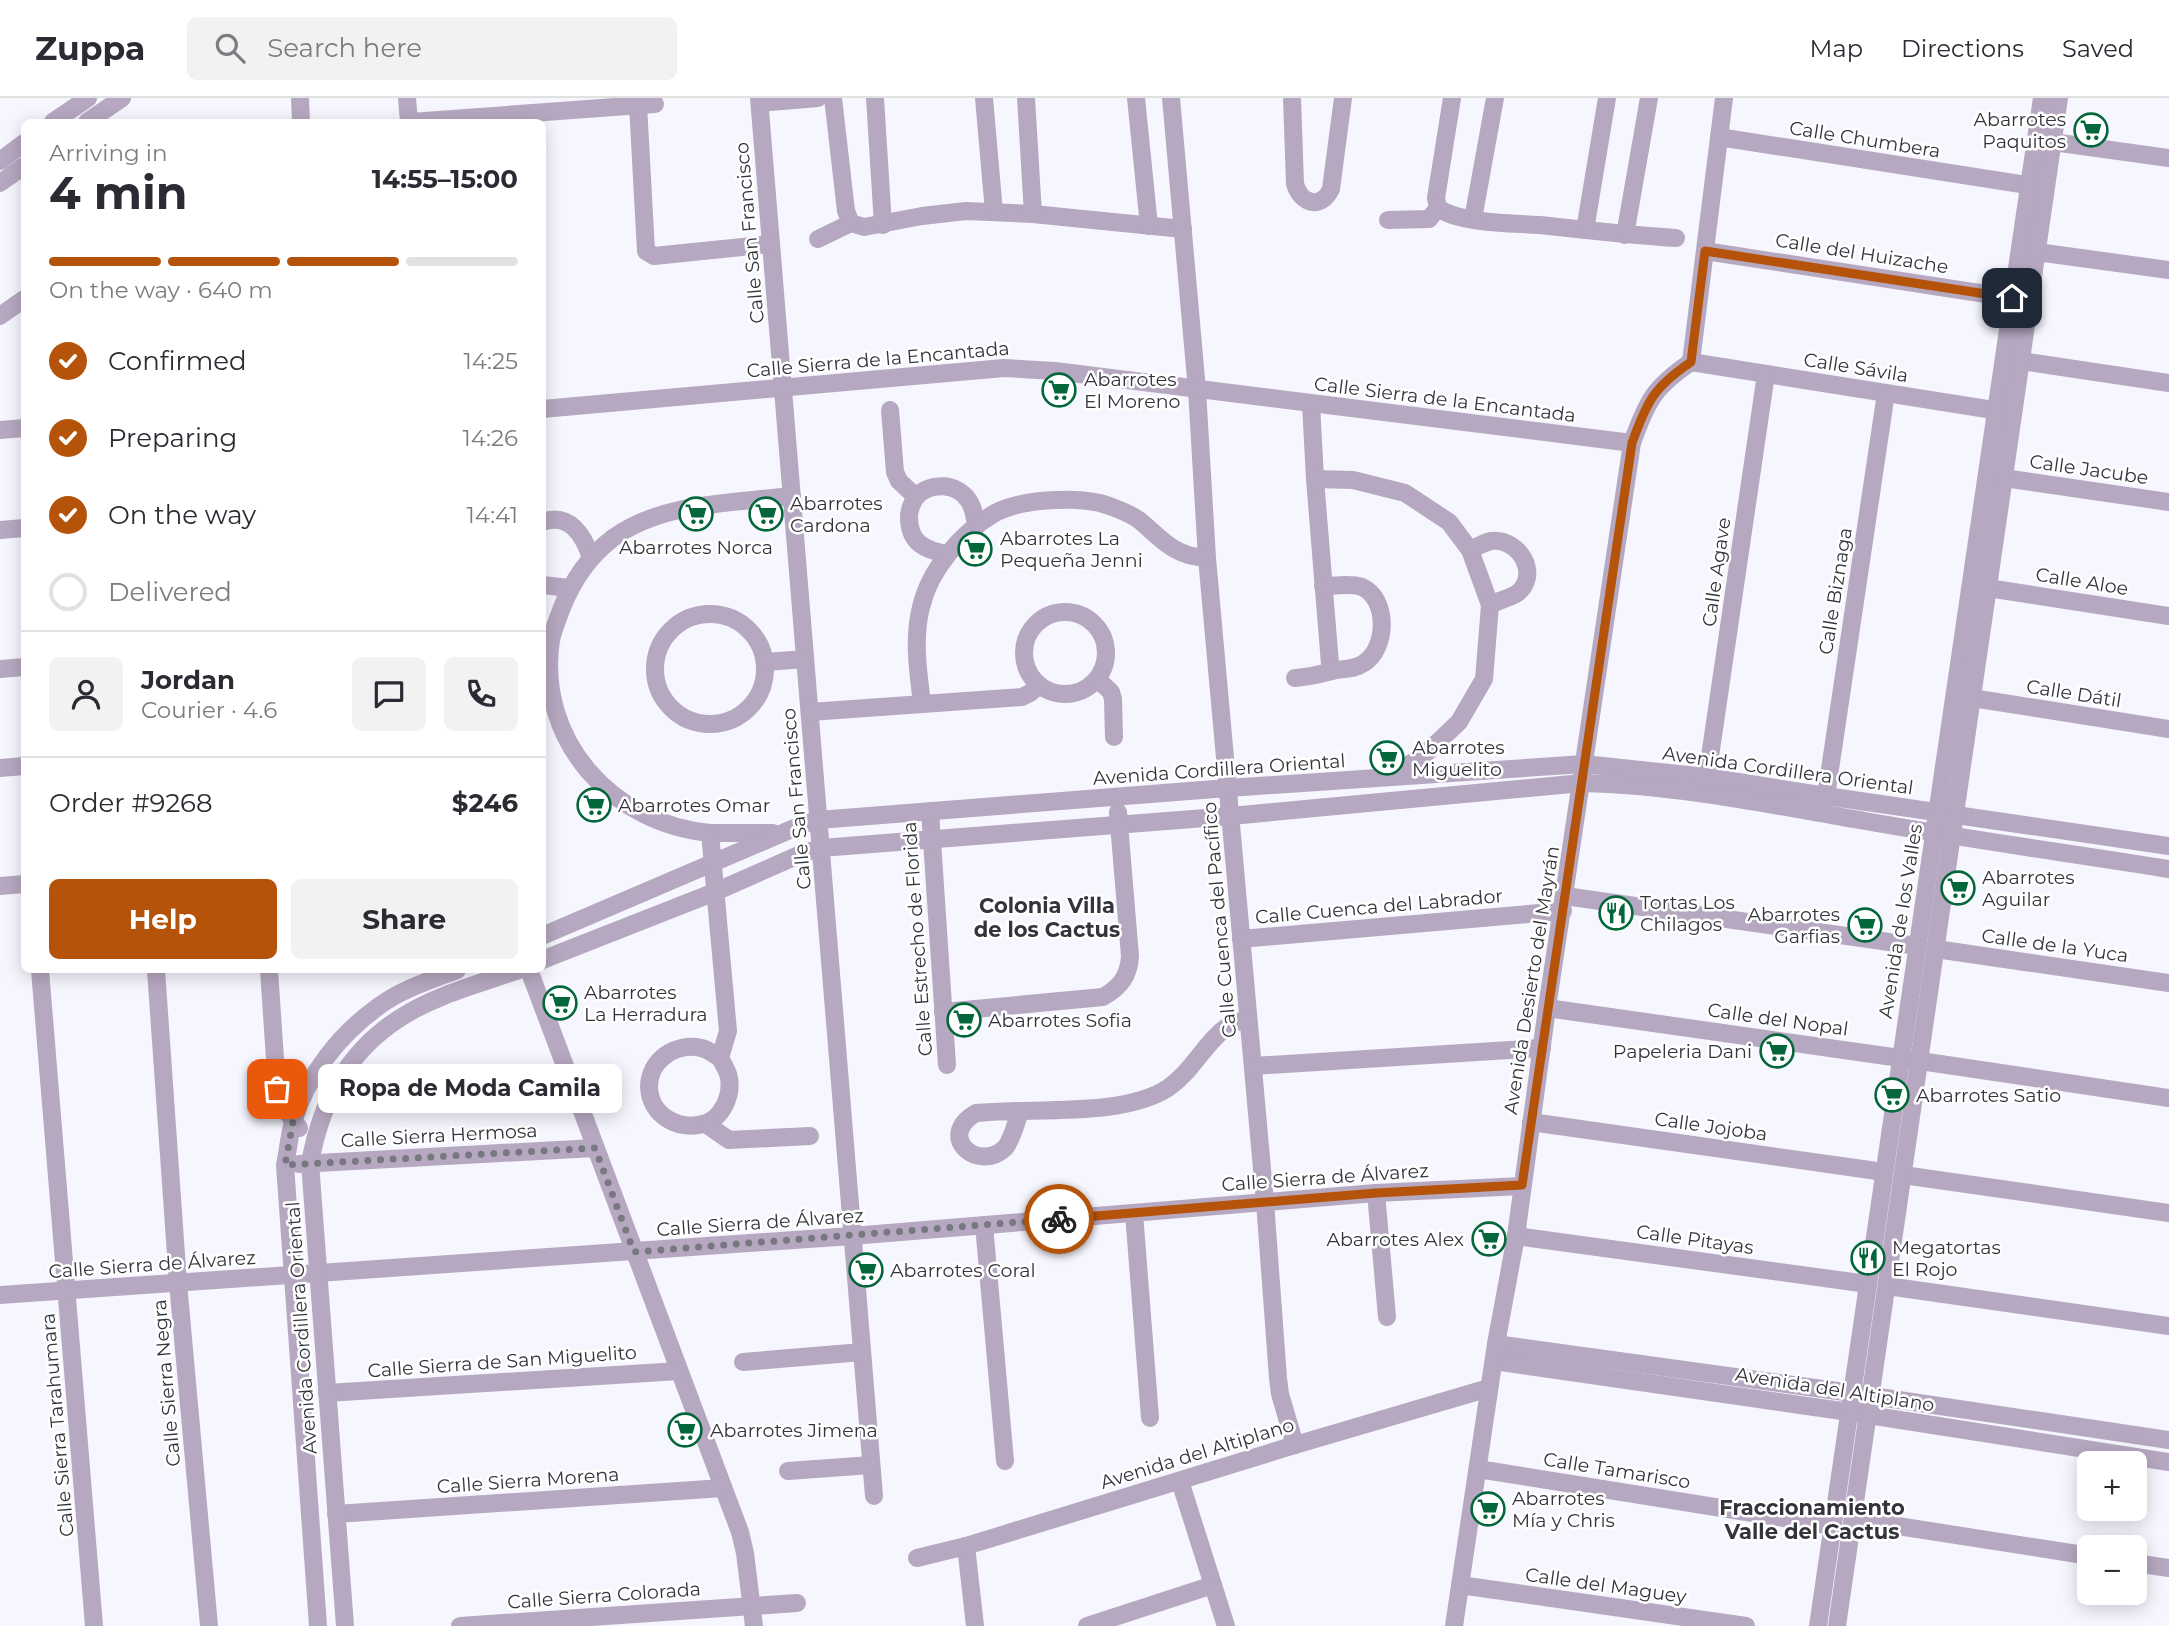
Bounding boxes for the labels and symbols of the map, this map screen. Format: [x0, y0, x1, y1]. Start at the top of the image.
place label: Abarrotes Paquitos [1973, 108, 2066, 153]
supermarket icon: Abarrotes Paquitos [2072, 111, 2110, 149]
street label: Calle Chumbera [1788, 116, 1942, 163]
street label: Calle San Francisco [730, 141, 769, 325]
street label: Calle del Huizache [1774, 228, 1950, 279]
pin [1982, 268, 2042, 328]
street label: Calle Sierra de la Encantada [746, 337, 1010, 382]
street label: Calle Sávila [1802, 348, 1910, 387]
place label: Abarrotes El Moreno [1084, 368, 1181, 413]
supermarket icon: Abarrotes El Moreno [1040, 371, 1078, 409]
street label: Calle Sierra de la Encantada [1313, 372, 1577, 427]
street label: Calle Jacube [2028, 450, 2150, 489]
place label: Abarrotes Cardona [790, 492, 883, 537]
supermarket icon: Abarrotes Norca [677, 495, 715, 533]
supermarket icon: Abarrotes Cardona [747, 495, 785, 533]
street label: Calle Agave [1697, 516, 1736, 628]
street label: Calle Biznaga [1814, 526, 1857, 656]
place label: Abarrotes La Pequeña Jenni [1000, 527, 1143, 572]
supermarket icon: Abarrotes La Pequeña Jenni [956, 530, 994, 568]
place label: Abarrotes Norca [619, 536, 773, 559]
street label: Calle Aloe [2034, 563, 2130, 600]
street label: Calle Dátil [2025, 675, 2123, 712]
street label: Calle San Francisco [777, 707, 816, 891]
place label: Abarrotes Miguelito [1412, 736, 1505, 781]
supermarket icon: Abarrotes Miguelito [1368, 739, 1406, 777]
street label: Avenida Cordillera Oriental [1661, 741, 1915, 800]
street label: Avenida Cordillera Oriental [1092, 749, 1346, 790]
supermarket icon: Abarrotes Omar [575, 786, 613, 824]
place label: Abarrotes Omar [618, 794, 770, 817]
street label: Calle Cuenca del Pacífico [1198, 801, 1241, 1039]
street label: Calle Estrecho de Florida [898, 821, 937, 1057]
street label: Avenida de los Valles [1874, 822, 1927, 1020]
street label: Avenida Desierto del Mayrán [1499, 844, 1564, 1116]
place label: Abarrotes Aguilar [1982, 866, 2075, 911]
supermarket icon: Abarrotes Aguilar [1939, 869, 1977, 907]
street label: Calle Cuenca del Labrador [1254, 884, 1504, 929]
place label: Tortas Los Chilagos [1640, 891, 1735, 936]
district label: Colonia Villa de los Cactus [974, 893, 1120, 942]
restaurant icon: Tortas Los Chilagos [1597, 894, 1635, 932]
place label: Abarrotes Garfias [1747, 903, 1840, 948]
supermarket icon: Abarrotes Garfias [1846, 906, 1884, 944]
street label: Calle de la Yuca [1980, 924, 2130, 967]
place label: Abarrotes La Herradura [584, 981, 708, 1026]
supermarket icon: Abarrotes La Herradura [541, 984, 579, 1022]
street label: Calle del Nopal [1706, 998, 1850, 1041]
supermarket icon: Abarrotes Sofia [945, 1001, 983, 1039]
place label: Abarrotes Sofia [988, 1009, 1132, 1032]
supermarket icon: Papeleria Dani [1758, 1032, 1796, 1070]
place label: Papeleria Dani [1613, 1040, 1752, 1063]
pin [247, 1059, 307, 1119]
callout: Ropa de Moda Camila [319, 1065, 624, 1114]
supermarket icon: Abarrotes Satio [1873, 1076, 1911, 1114]
place label: Abarrotes Satio [1916, 1084, 2061, 1107]
street label: Calle Jojoba [1653, 1107, 1769, 1146]
street label: Calle Sierra Hermosa [340, 1119, 538, 1152]
street label: Calle Sierra de Álvarez [1221, 1159, 1429, 1196]
courier [1024, 1184, 1094, 1254]
street label: Avenida Cordillera Oriental [281, 1201, 322, 1455]
street label: Calle Sierra de Álvarez [656, 1204, 864, 1241]
supermarket icon: Abarrotes Alex [1470, 1220, 1508, 1258]
street label: Calle Pitayas [1635, 1220, 1755, 1259]
place label: Abarrotes Alex [1326, 1228, 1464, 1251]
place label: Megatortas El Rojo [1892, 1236, 2001, 1281]
restaurant icon: Megatortas El Rojo [1849, 1239, 1887, 1277]
street label: Calle Sierra de Álvarez [48, 1246, 256, 1283]
supermarket icon: Abarrotes Coral [847, 1251, 885, 1289]
place label: Abarrotes Coral [890, 1259, 1036, 1282]
street label: Calle Sierra Negra [148, 1298, 185, 1468]
street label: Calle Sierra Tarahumara [36, 1312, 79, 1538]
street label: Calle Sierra de San Miguelito [367, 1341, 638, 1382]
street label: Avenida del Altiplano [1734, 1362, 1936, 1417]
supermarket icon: Abarrotes Jimena [666, 1411, 704, 1449]
street label: Avenida del Altiplano [1097, 1413, 1297, 1494]
place label: Abarrotes Jimena [710, 1419, 878, 1442]
street label: Calle Tamarisco [1542, 1448, 1692, 1493]
street label: Calle Sierra Morena [436, 1463, 620, 1498]
place label: Abarrotes Mía y Chris [1512, 1487, 1615, 1532]
supermarket icon: Abarrotes Mía y Chris [1469, 1490, 1507, 1528]
district label: Fraccionamiento Valle del Cactus [1719, 1495, 1905, 1544]
street label: Calle del Maguey [1524, 1563, 1689, 1608]
street label: Calle Sierra Colorada [506, 1577, 702, 1614]

